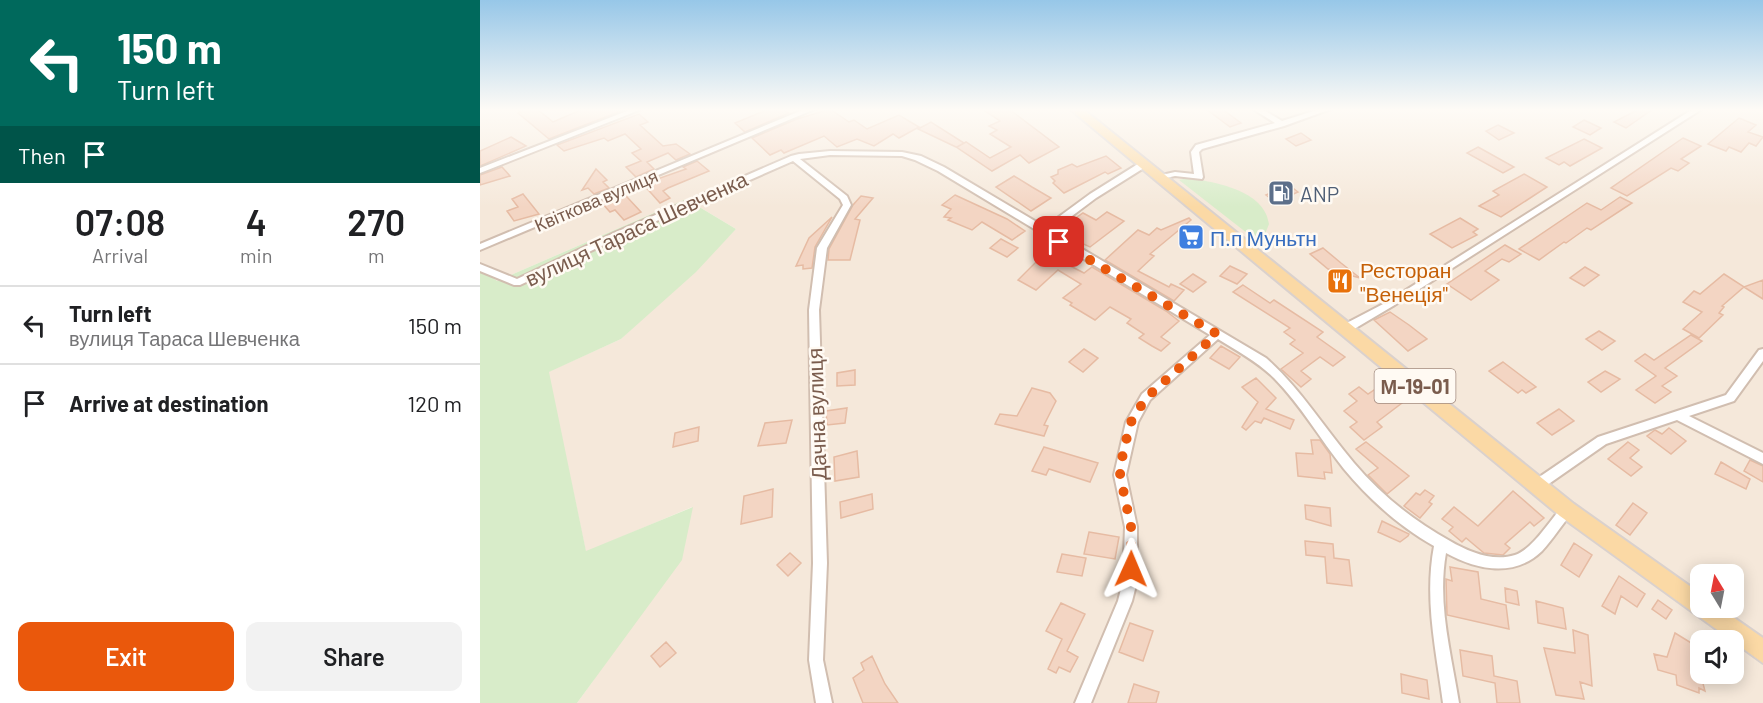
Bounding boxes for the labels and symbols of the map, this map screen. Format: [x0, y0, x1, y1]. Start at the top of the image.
street label: Квіткова вулиця [531, 164, 661, 236]
street label: вулиця Тараса Шевченка [521, 165, 751, 291]
fuel station icon: ANP [1266, 178, 1296, 208]
place label: ANP [1300, 181, 1339, 206]
pin [1033, 216, 1084, 267]
supermarket icon: П.п Муньтн [1176, 222, 1206, 252]
place label: П.п Муньтн [1210, 225, 1317, 250]
place label: Ресторан "Венеція" [1360, 257, 1451, 306]
restaurant icon: Ресторан "Венеція" [1325, 266, 1355, 296]
street label: Дачна вулиця [801, 348, 831, 480]
road number: М-19-01 [1374, 369, 1456, 403]
position arrow [1099, 537, 1163, 601]
north arrow [1690, 564, 1744, 618]

